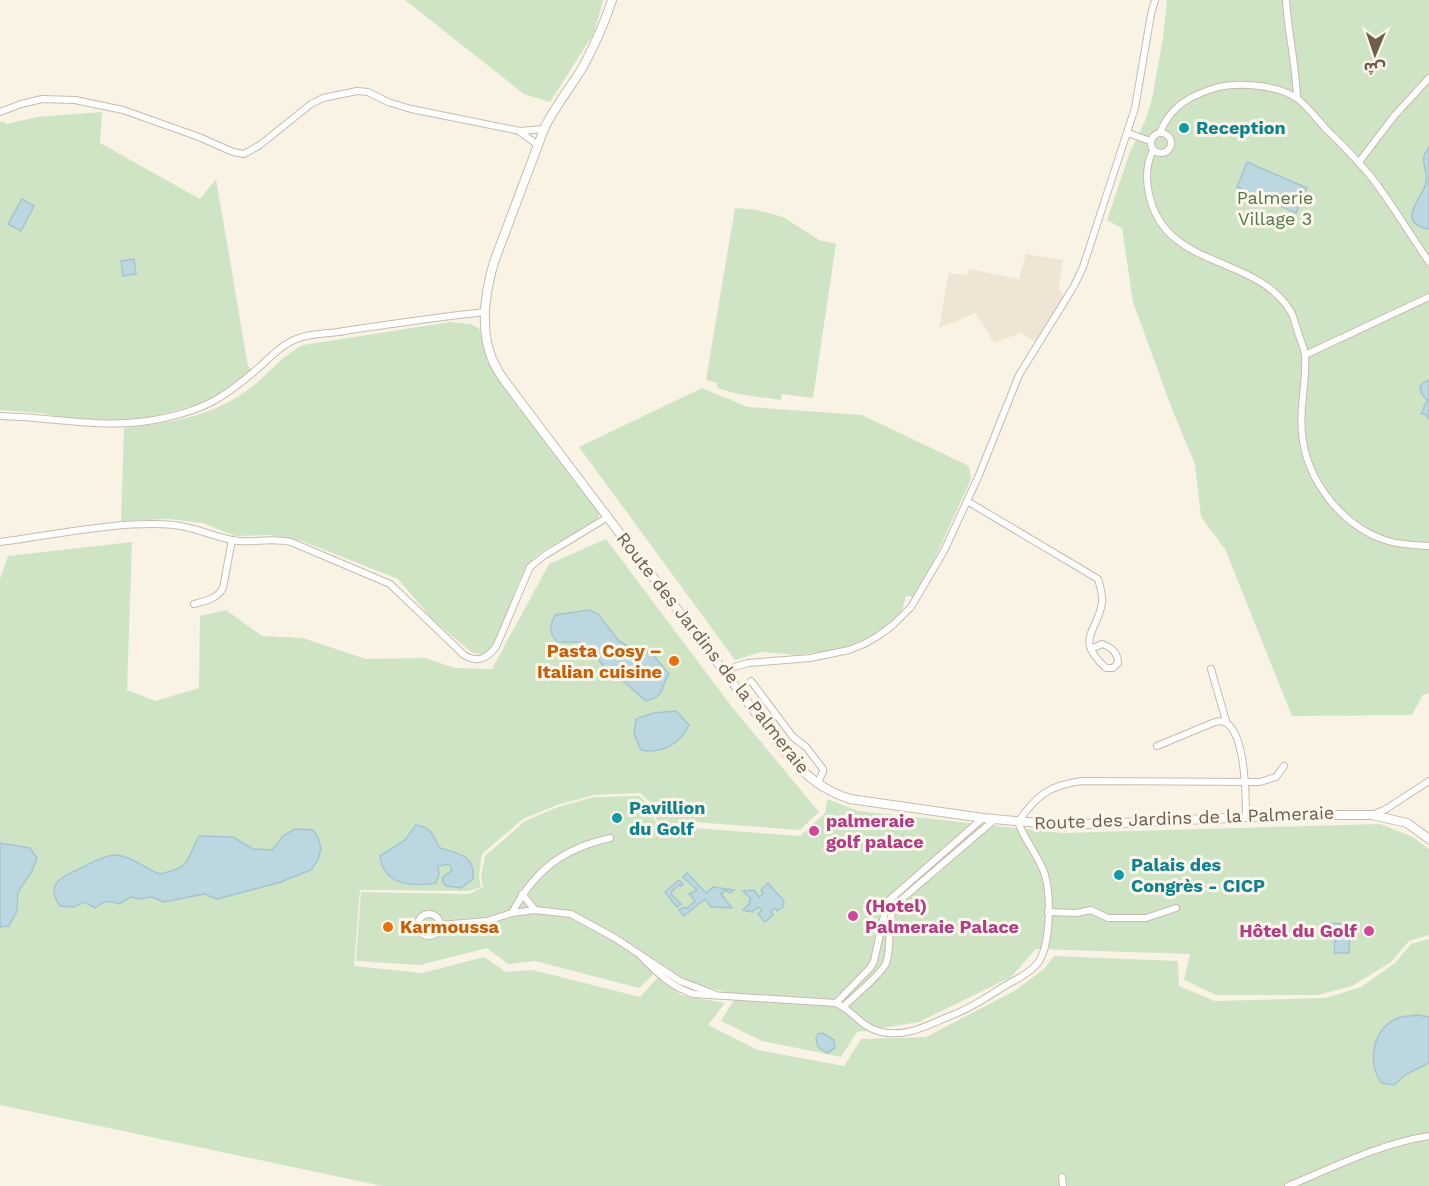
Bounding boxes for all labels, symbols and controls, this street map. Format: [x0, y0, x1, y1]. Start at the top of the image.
north arrow [1345, 24, 1405, 84]
text: ش [1363, 59, 1386, 78]
place label: Reception [1196, 117, 1286, 138]
marker: Reception [1177, 121, 1191, 135]
park label: Palmerie Village 3 [1237, 187, 1313, 229]
street label: Route des Jardins de la Palmeraie [613, 528, 814, 777]
place label: Pasta Cosy – Italian cuisine [537, 640, 662, 682]
marker: Pasta Cosy – Italian cuisine [667, 654, 681, 668]
place label: Pavillion du Golf [629, 797, 705, 839]
street label: Route des Jardins de la Palmeraie [1034, 802, 1334, 833]
place label: palmeraie golf palace [826, 810, 924, 852]
marker: Pavillion du Golf [610, 811, 624, 825]
marker: palmeraie golf palace [807, 824, 821, 838]
place label: Palais des Congrès - CICP [1131, 854, 1265, 896]
marker: Palais des Congrès - CICP [1112, 868, 1126, 882]
place label: (Hotel) Palmeraie Palace [865, 895, 1019, 937]
marker: (Hotel) Palmeraie Palace [846, 909, 860, 923]
place label: Karmoussa [400, 916, 500, 937]
marker: Karmoussa [381, 920, 395, 934]
place label: Hôtel du Golf [1239, 920, 1358, 941]
marker: Hôtel du Golf [1362, 924, 1376, 938]

